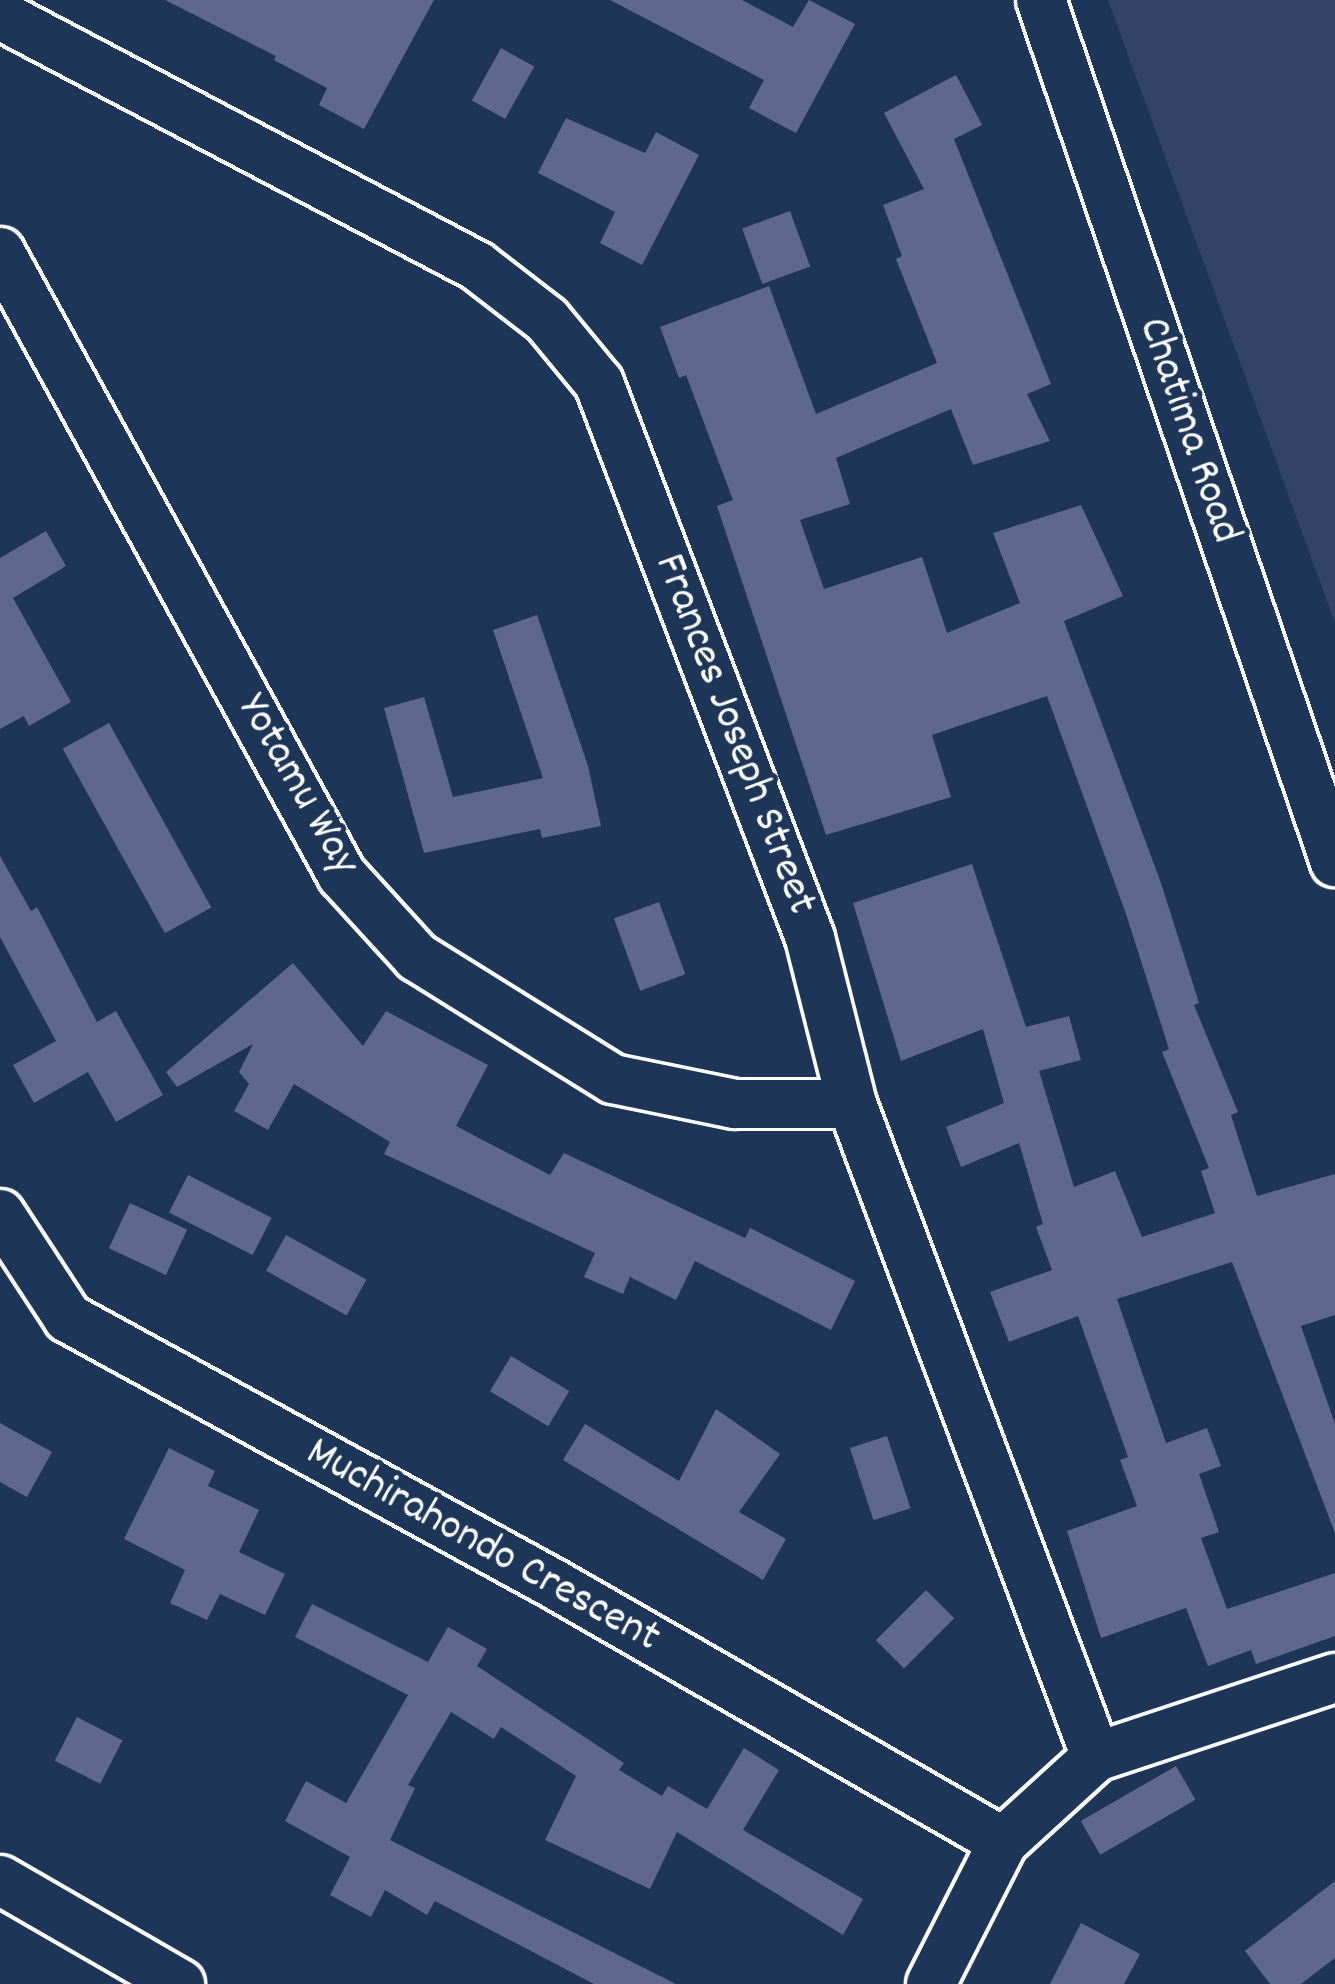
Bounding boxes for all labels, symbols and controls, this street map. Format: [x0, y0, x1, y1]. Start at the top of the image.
street label: Chatima Road [1123, 311, 1251, 551]
street label: Frances Joseph Street [639, 547, 827, 923]
street label: Yotamu Way [223, 686, 369, 886]
street label: Muchirahondo Crescent [296, 1427, 668, 1667]

